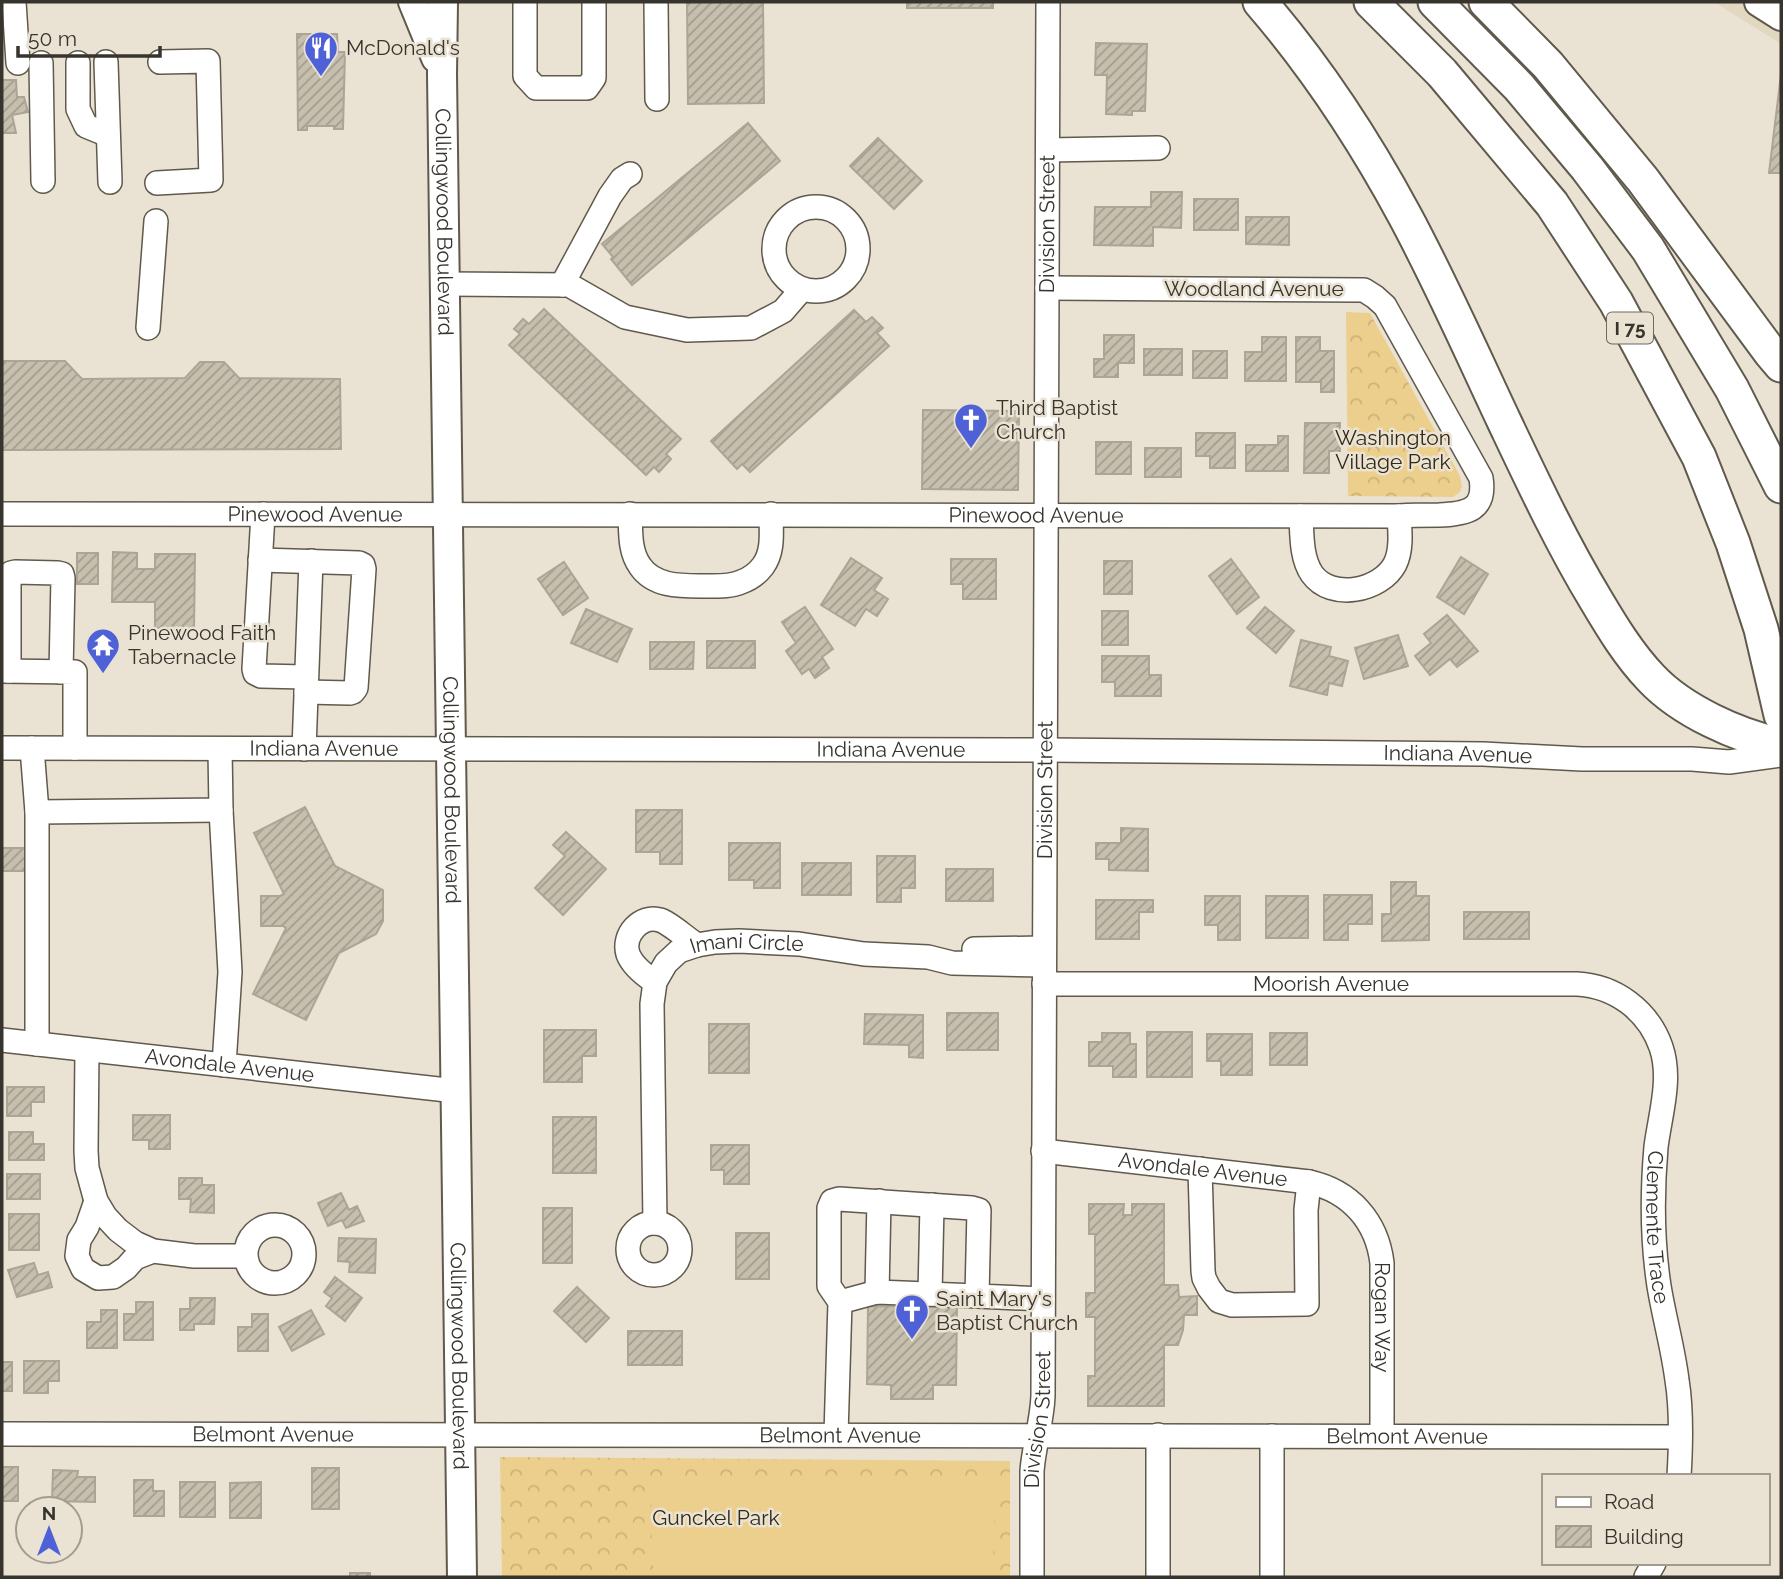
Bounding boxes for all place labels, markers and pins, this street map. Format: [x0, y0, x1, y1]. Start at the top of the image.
restaurant icon: McDonald's [302, 29, 340, 78]
place label: McDonald's [346, 35, 460, 60]
place label: Third Baptist Church [996, 395, 1118, 444]
church icon: Third Baptist Church [952, 401, 990, 450]
place label: Pinewood Faith Tabernacle [128, 620, 276, 669]
temple icon: Pinewood Faith Tabernacle [84, 626, 122, 675]
place label: Saint Mary's Baptist Church [936, 1286, 1078, 1335]
church icon: Saint Mary's Baptist Church [893, 1292, 931, 1341]

